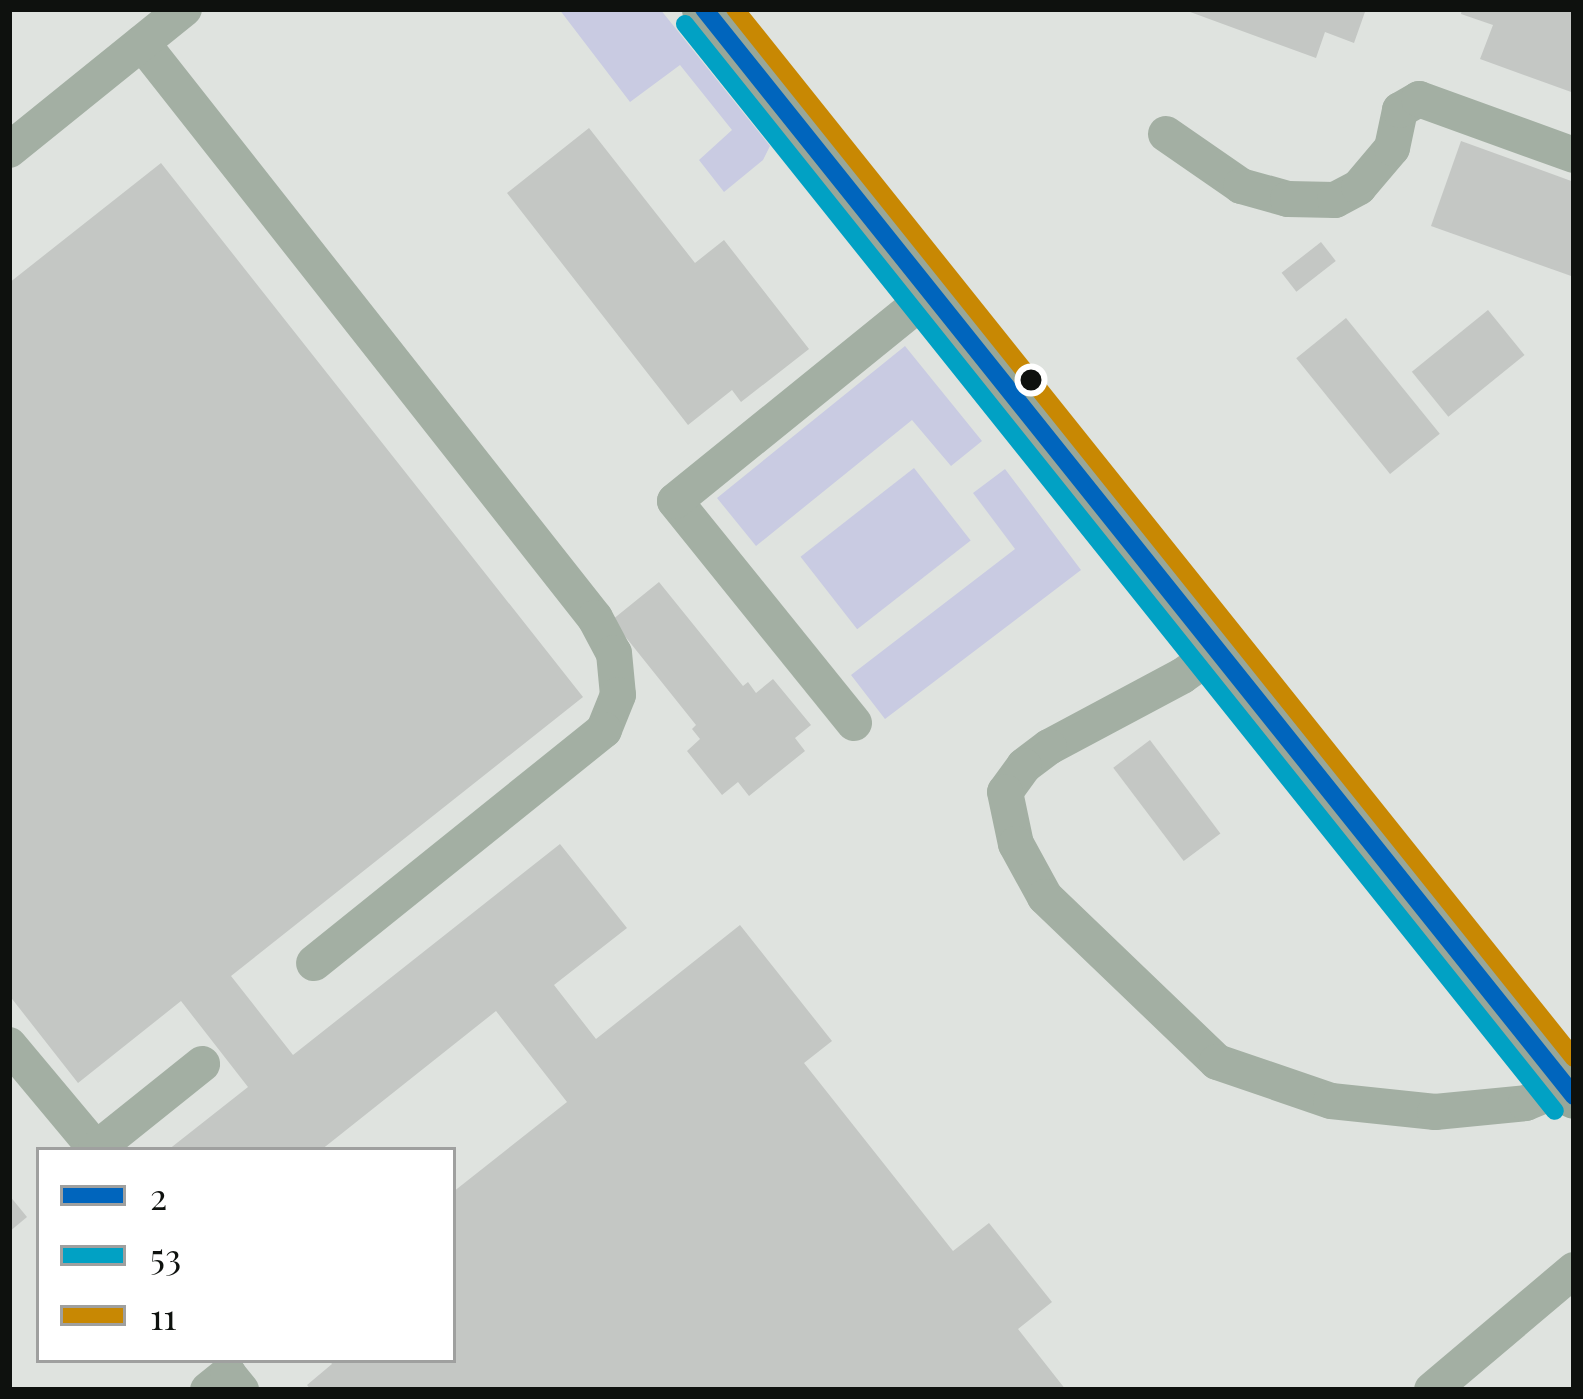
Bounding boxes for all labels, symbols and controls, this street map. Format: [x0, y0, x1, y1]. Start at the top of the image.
unlabelled marker [1020, 369, 1042, 391]
legend [36, 1147, 456, 1363]
text: 2 [150, 1171, 167, 1219]
text: 53 [150, 1231, 181, 1279]
text: 11 [150, 1291, 177, 1339]

